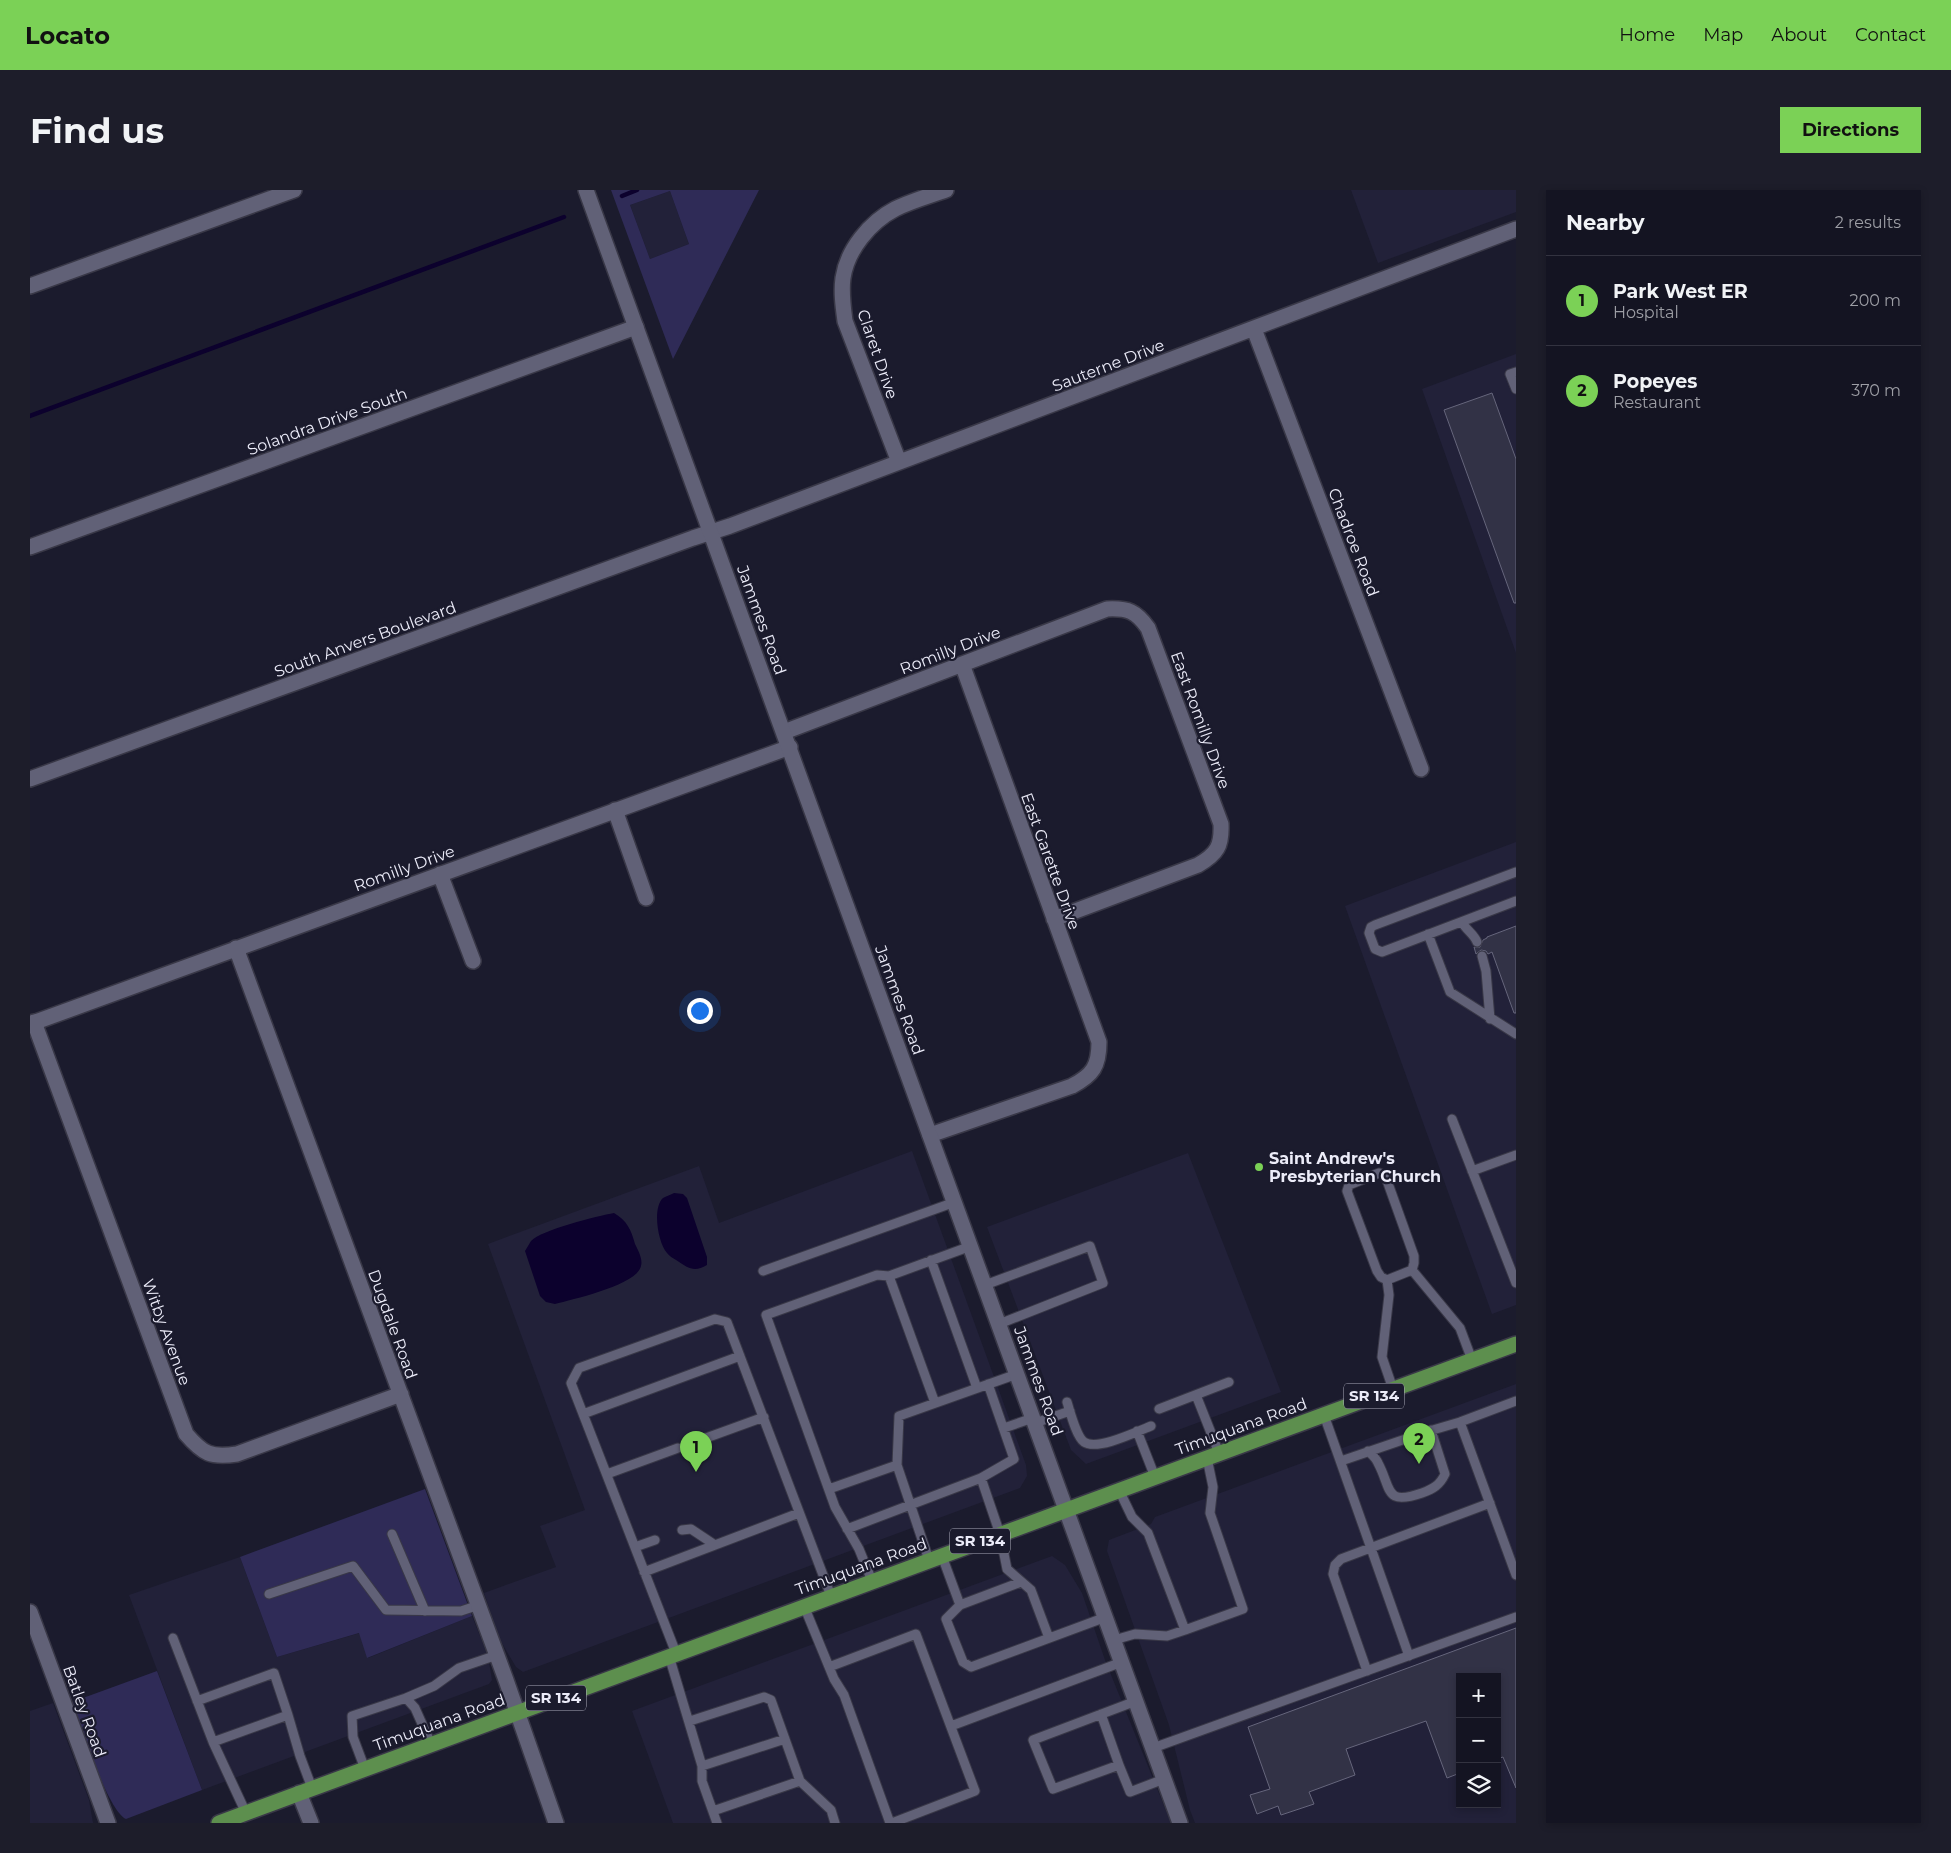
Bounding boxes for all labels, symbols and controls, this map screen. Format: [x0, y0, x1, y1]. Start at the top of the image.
text: Locato [25, 21, 110, 50]
text: Home [1619, 24, 1675, 46]
text: Map [1703, 24, 1743, 46]
text: About [1771, 24, 1827, 46]
text: Contact [1855, 24, 1926, 46]
button: Directions [1780, 107, 1921, 153]
text: Find us [30, 109, 164, 152]
text: Nearby [1566, 210, 1645, 235]
text: 2 results [1835, 213, 1901, 232]
text: Park West ER [1613, 280, 1748, 303]
text: 1 [1579, 291, 1585, 310]
text: 200 m [1850, 291, 1901, 310]
text: Hospital [1613, 303, 1679, 322]
street label: Claret Drive [853, 307, 902, 401]
street label: Sauterne Drive [1049, 335, 1167, 396]
text: Popeyes [1613, 370, 1697, 393]
text: 2 [1577, 381, 1587, 400]
text: 370 m [1851, 381, 1901, 400]
street label: Solandra Drive South [245, 384, 410, 459]
text: Restaurant [1613, 393, 1701, 412]
street label: Chadroe Road [1324, 485, 1383, 599]
street label: Jammes Road [733, 562, 790, 677]
street label: South Anvers Boulevard [272, 598, 459, 681]
street label: Romilly Drive [897, 623, 1003, 678]
street label: East Romilly Drive [1167, 649, 1234, 791]
street label: East Garette Drive [1017, 790, 1084, 932]
street label: Romilly Drive [351, 841, 457, 896]
street label: Jammes Road [871, 942, 928, 1057]
your location [687, 998, 713, 1024]
place label: Saint Andrew's Presbyterian Church [1269, 1149, 1441, 1186]
marker: Saint Andrew's Presbyterian Church [1253, 1161, 1265, 1173]
street label: Dugdale Road [364, 1267, 421, 1382]
street label: Witby Avenue [138, 1276, 195, 1388]
street label: Jammes Road [1010, 1323, 1067, 1438]
road number: SR 134 [1344, 1384, 1404, 1408]
street label: Timuquana Road [1173, 1394, 1310, 1459]
pin: 2 [1403, 1423, 1435, 1464]
pin: 1 [680, 1431, 712, 1472]
road number: SR 134 [950, 1528, 1010, 1554]
street label: Timuquana Road [793, 1534, 930, 1599]
street label: Batley Road [59, 1663, 110, 1760]
map controls [1456, 1673, 1501, 1808]
button: + [1456, 1673, 1501, 1718]
road number: SR 134 [526, 1686, 586, 1710]
street label: Timuquana Road [371, 1690, 508, 1755]
button: − [1456, 1718, 1501, 1763]
button: layers [1456, 1763, 1501, 1808]

